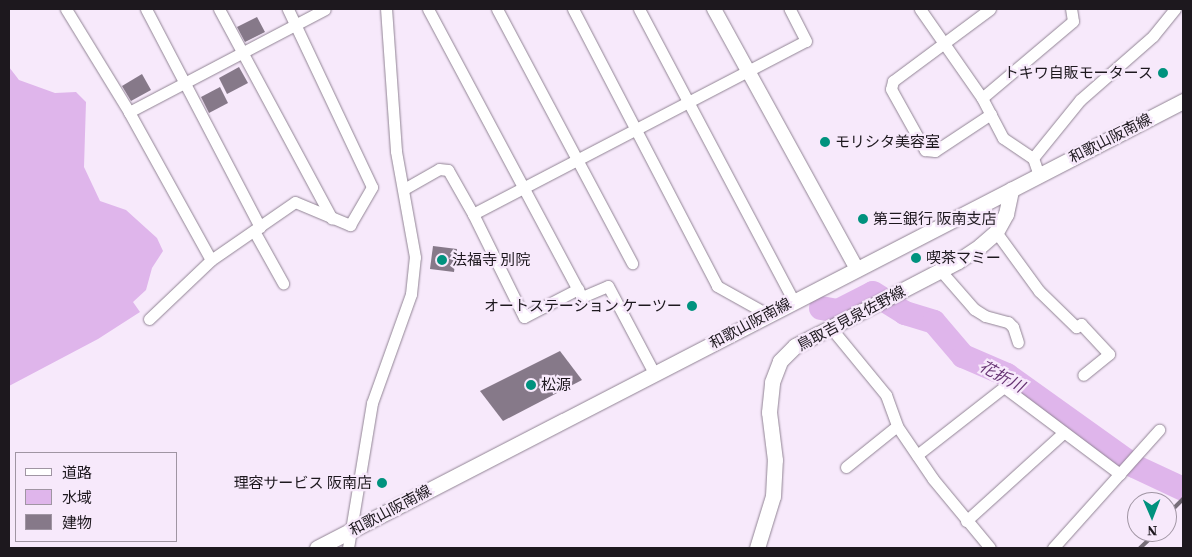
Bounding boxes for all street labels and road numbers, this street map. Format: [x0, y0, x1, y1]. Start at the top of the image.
street label: 和歌山阪南線 [1066, 110, 1154, 166]
street label: 鳥取吉見泉佐野線 [794, 282, 908, 354]
street label: 和歌山阪南線 [706, 294, 794, 352]
street label: 和歌山阪南線 [346, 481, 434, 539]

